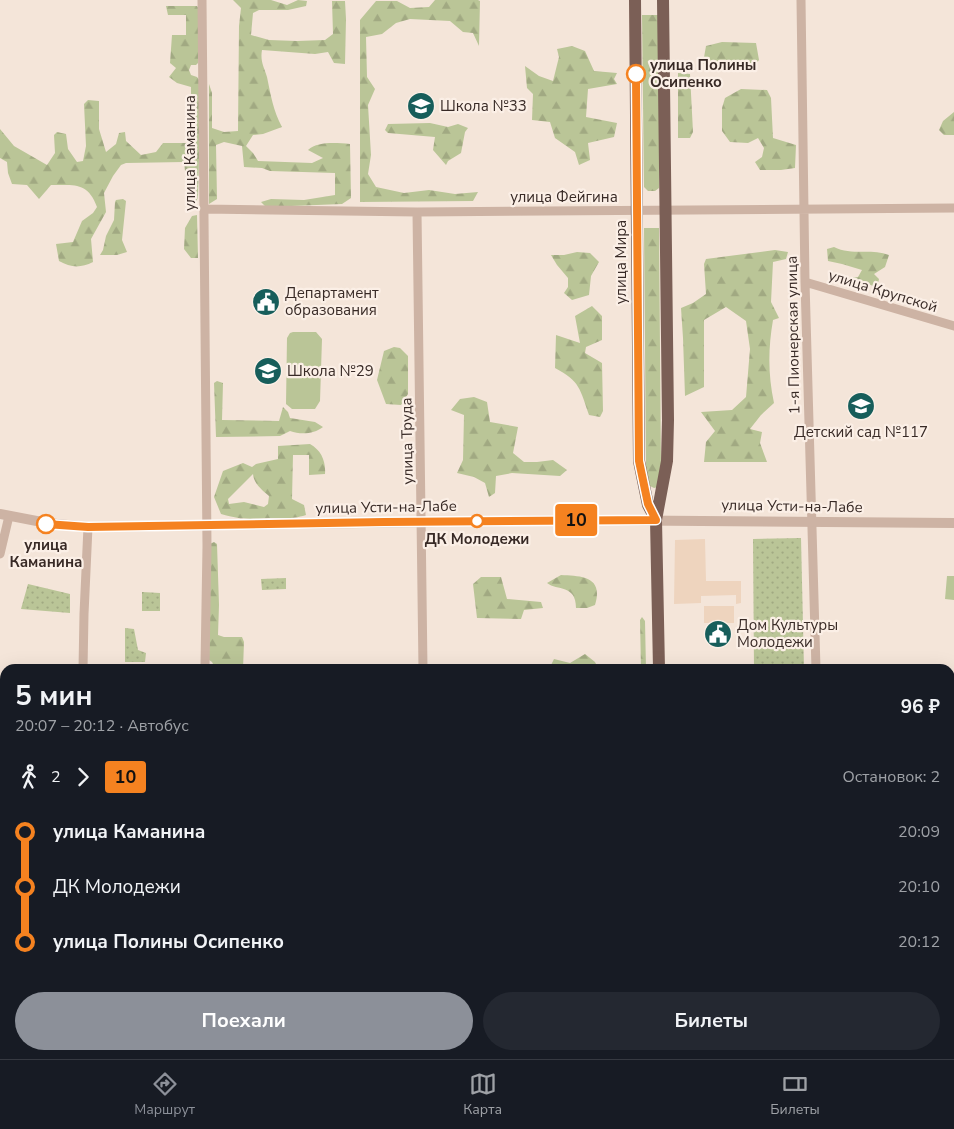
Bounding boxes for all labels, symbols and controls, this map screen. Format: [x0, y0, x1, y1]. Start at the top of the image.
place label: улица Полины Осипенко [650, 55, 756, 92]
marker: улица Полины Осипенко [626, 64, 646, 84]
school or university icon: Школа №33 [406, 91, 436, 121]
street label: улица Каманина [180, 95, 200, 211]
place label: Школа №33 [440, 96, 527, 116]
street label: улица Фейгина [510, 187, 618, 207]
street label: улица Мира [611, 220, 631, 304]
street label: 1-я Пионерская улица [782, 256, 804, 414]
street label: улица Крупской [826, 265, 940, 317]
place label: Департамент образования [285, 283, 379, 320]
public building icon: Департамент образования [251, 287, 281, 317]
school or university icon: Школа №29 [253, 356, 283, 386]
place label: Школа №29 [287, 361, 374, 381]
school or university icon: Детский сад №117 [846, 391, 876, 421]
street label: улица Труда [396, 397, 418, 485]
place label: Детский сад №117 [794, 422, 928, 442]
street label: улица Усти-на-Лабе [721, 495, 863, 517]
street label: улица Усти-на-Лабе [315, 496, 457, 518]
line badge: 10 [554, 504, 598, 536]
text: 10 [565, 508, 587, 532]
marker: улица Каманина [36, 514, 56, 534]
marker: ДК Молодежи [470, 514, 484, 528]
place label: ДК Молодежи [425, 529, 529, 549]
place label: улица Каманина [10, 535, 82, 572]
place label: Дом Культуры Молодежи [737, 615, 838, 652]
public building icon: Дом Культуры Молодежи [703, 619, 733, 649]
text: 5 мин [15, 677, 92, 715]
text: 96 ₽ [901, 694, 940, 720]
text: 20:07 – 20:12 · Автобус [15, 715, 189, 737]
icon: walk [15, 763, 43, 791]
icon: forward [69, 763, 97, 791]
text: 10 [115, 765, 136, 789]
text: 2 [51, 766, 61, 788]
text: Остановок: 2 [842, 766, 940, 788]
text: улица Каманина [53, 819, 206, 845]
text: 20:09 [898, 821, 940, 843]
text: ДК Молодежи [53, 874, 181, 900]
text: 20:10 [898, 876, 940, 898]
text: улица Полины Осипенко [53, 929, 284, 955]
text: 20:12 [898, 931, 940, 953]
button: Поехали [15, 992, 473, 1050]
button: Билеты [483, 992, 940, 1050]
tab: Маршрут [134, 1070, 195, 1119]
tab: Карта [463, 1070, 502, 1119]
tab: Билеты [770, 1070, 820, 1119]

